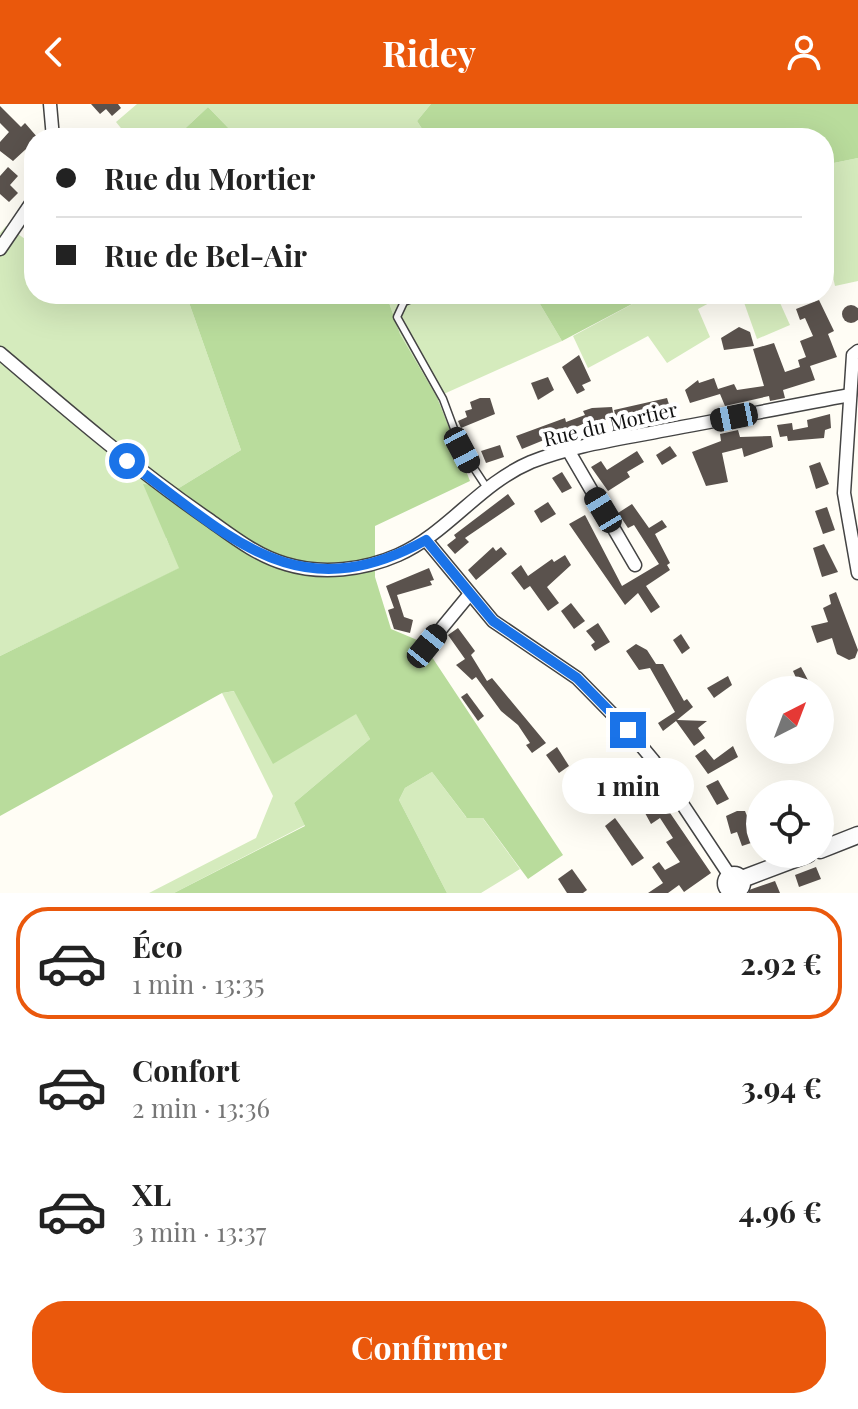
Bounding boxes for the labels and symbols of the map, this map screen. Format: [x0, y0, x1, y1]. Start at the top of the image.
street label: Rue du Mortier [540, 394, 680, 452]
car [708, 401, 760, 433]
car [440, 423, 484, 477]
route start [109, 443, 145, 479]
car [580, 483, 626, 537]
car [403, 620, 451, 672]
north arrow [746, 676, 834, 764]
route end [610, 712, 646, 748]
callout: 1 min [562, 758, 694, 814]

